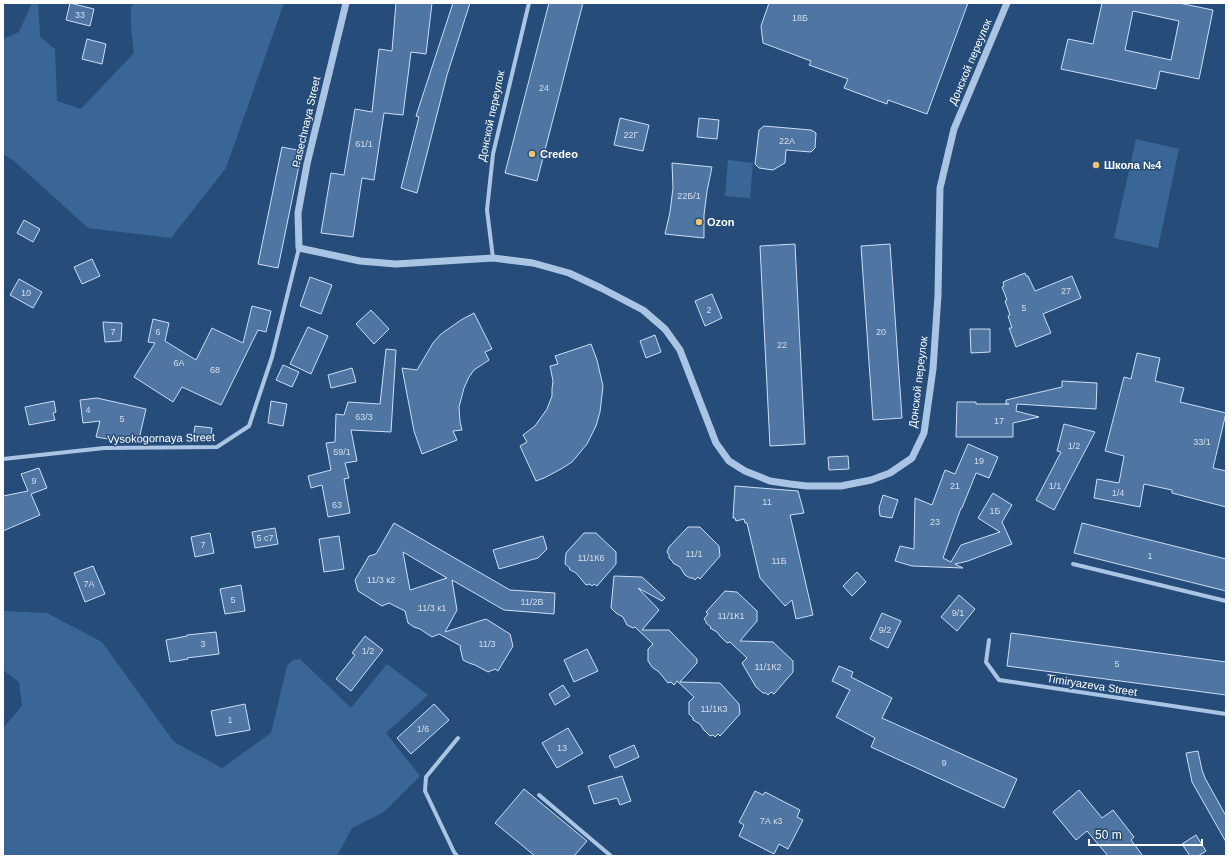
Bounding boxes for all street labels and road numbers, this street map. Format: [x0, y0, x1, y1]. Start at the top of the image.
street label: Донской переулок [946, 17, 994, 107]
street label: Донской переулок [476, 69, 507, 162]
street label: Pasechnaya Street [290, 75, 322, 169]
street label: Донской переулок [906, 335, 930, 429]
street label: Vysokogornaya Street [107, 431, 215, 445]
street label: Timiryazeva Street [1046, 672, 1138, 698]

